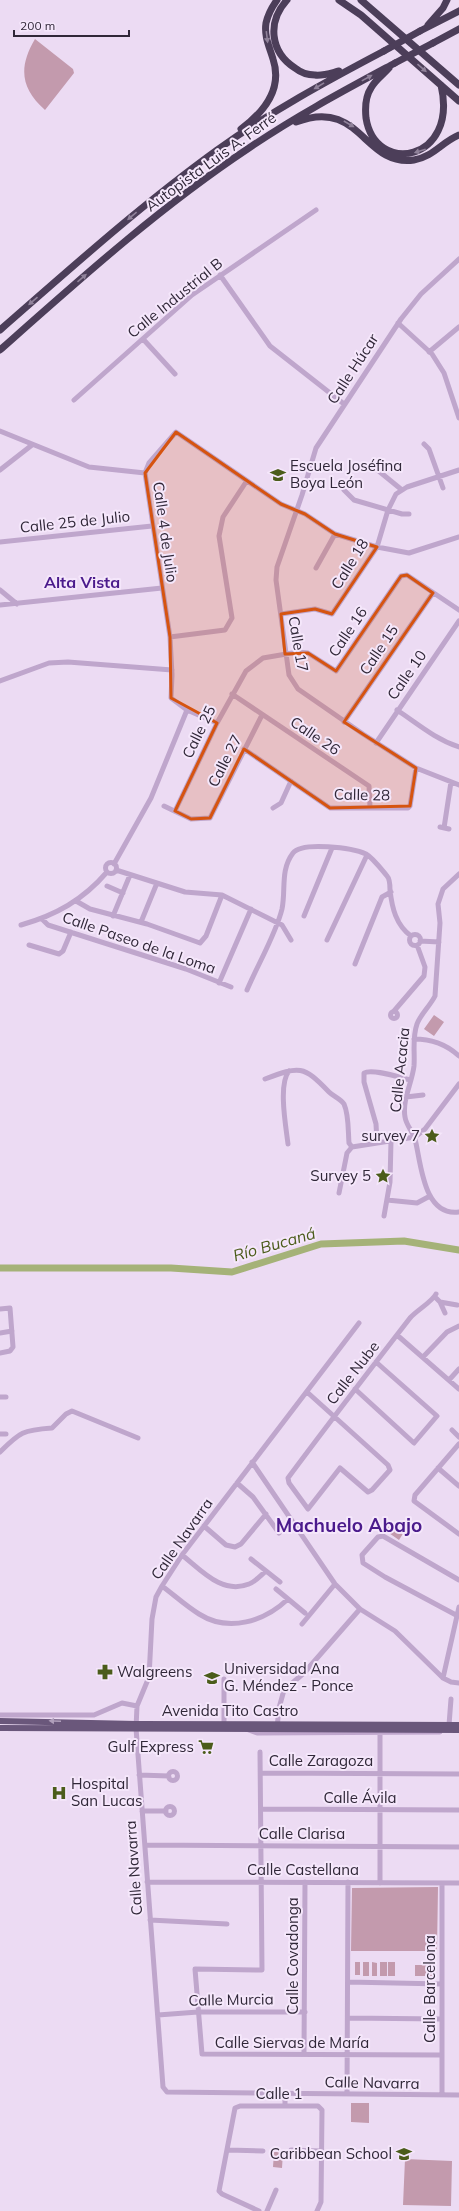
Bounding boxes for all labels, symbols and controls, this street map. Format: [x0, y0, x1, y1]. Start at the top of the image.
scale bar [14, 12, 129, 38]
text: 200 m [20, 18, 55, 33]
one-way arrow [264, 30, 270, 43]
one-way arrow [416, 64, 427, 73]
one-way arrow [361, 75, 373, 81]
one-way arrow [313, 83, 325, 90]
street label: Autopista Luis A. Ferré [142, 108, 280, 215]
one-way arrow [343, 121, 355, 128]
one-way arrow [414, 148, 426, 154]
one-way arrow [126, 212, 137, 221]
street label: Calle Industrial B [123, 253, 226, 342]
one-way arrow [77, 273, 87, 283]
one-way arrow [28, 296, 38, 305]
street label: Calle Húcar [323, 329, 383, 408]
place label: Escuela Joséfina Boya León [290, 456, 402, 492]
school or university icon: Escuela Joséfina Boya León [269, 466, 287, 484]
street label: Calle 4 de Julio [149, 480, 182, 584]
street label: Calle 25 de Julio [19, 506, 131, 537]
street label: Calle 18 [327, 535, 373, 593]
district label: Alta Vista [44, 572, 120, 592]
street label: Calle 16 [324, 603, 371, 660]
street label: Calle 17 [284, 615, 313, 673]
street label: Calle 15 [355, 621, 402, 678]
street label: Calle 10 [383, 646, 430, 703]
street label: Calle 25 [178, 702, 219, 761]
street label: Calle 26 [287, 712, 344, 759]
street label: Calle 27 [203, 731, 246, 790]
street label: Calle 28 [334, 785, 390, 804]
street label: Calle Paseo de la Loma [60, 907, 218, 978]
street label: Calle Acacia [386, 1026, 413, 1113]
place label: survey 7 [361, 1126, 420, 1145]
place icon: survey 7 [423, 1127, 441, 1145]
place label: Survey 5 [310, 1166, 371, 1185]
place icon: Survey 5 [374, 1167, 392, 1185]
water label: Río Bucaná [231, 1223, 318, 1265]
street label: Calle Nube [322, 1337, 383, 1408]
street label: Calle Navarra [147, 1494, 217, 1583]
district label: Machuelo Abajo [276, 1513, 422, 1537]
place label: Universidad Ana G. Méndez - Ponce [224, 1659, 354, 1695]
place label: Walgreens [117, 1662, 192, 1681]
pharmacy icon: Walgreens [96, 1663, 114, 1681]
school or university icon: Universidad Ana G. Méndez - Ponce [203, 1669, 221, 1687]
street label: Avenida Tito Castro [162, 1701, 298, 1720]
one-way arrow [49, 1718, 61, 1725]
place label: Gulf Express [108, 1737, 194, 1756]
supermarket icon: Gulf Express [197, 1738, 215, 1756]
street label: Calle Zaragoza [269, 1751, 373, 1770]
place label: Hospital San Lucas [71, 1774, 143, 1810]
hospital icon: Hospital San Lucas [50, 1784, 68, 1802]
street label: Calle Ávila [324, 1788, 396, 1807]
street label: Calle Navarra [121, 1820, 146, 1916]
street label: Calle Clarisa [259, 1824, 345, 1843]
street label: Calle Castellana [247, 1860, 359, 1879]
street label: Calle Covadonga [283, 1897, 302, 2015]
street label: Calle Barcelona [420, 1935, 439, 2043]
street label: Calle Murcia [188, 1989, 274, 2010]
street label: Calle Siervas de María [215, 2033, 369, 2052]
street label: Calle Navarra [324, 2072, 420, 2093]
street label: Calle 1 [255, 2084, 303, 2103]
place label: Caribbean School [270, 2144, 392, 2163]
school or university icon: Caribbean School [395, 2145, 413, 2163]

